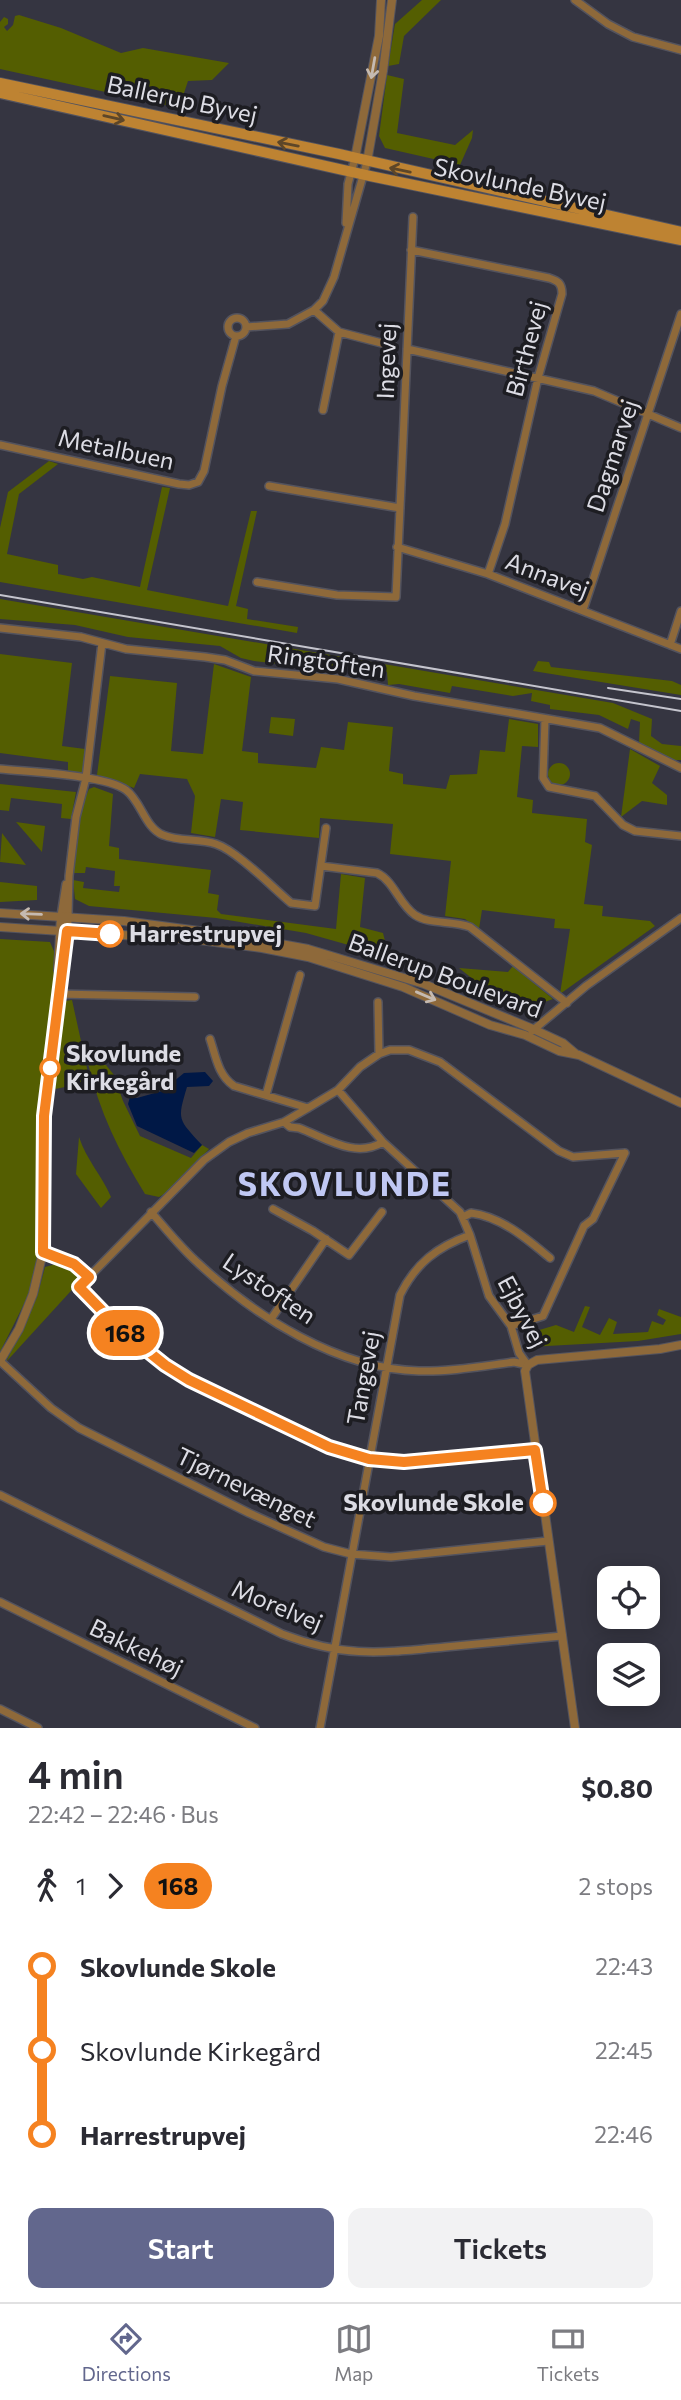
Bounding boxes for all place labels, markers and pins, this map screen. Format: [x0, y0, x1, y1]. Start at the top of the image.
place label: Harrestrupvej [129, 918, 282, 947]
marker: Harrestrupvej [97, 921, 123, 947]
place label: Skovlunde Kirkegård [66, 1038, 181, 1095]
marker: Skovlunde Kirkegård [40, 1058, 60, 1078]
place label: Skovlunde Skole [343, 1487, 524, 1516]
marker: Skovlunde Skole [530, 1490, 556, 1516]

